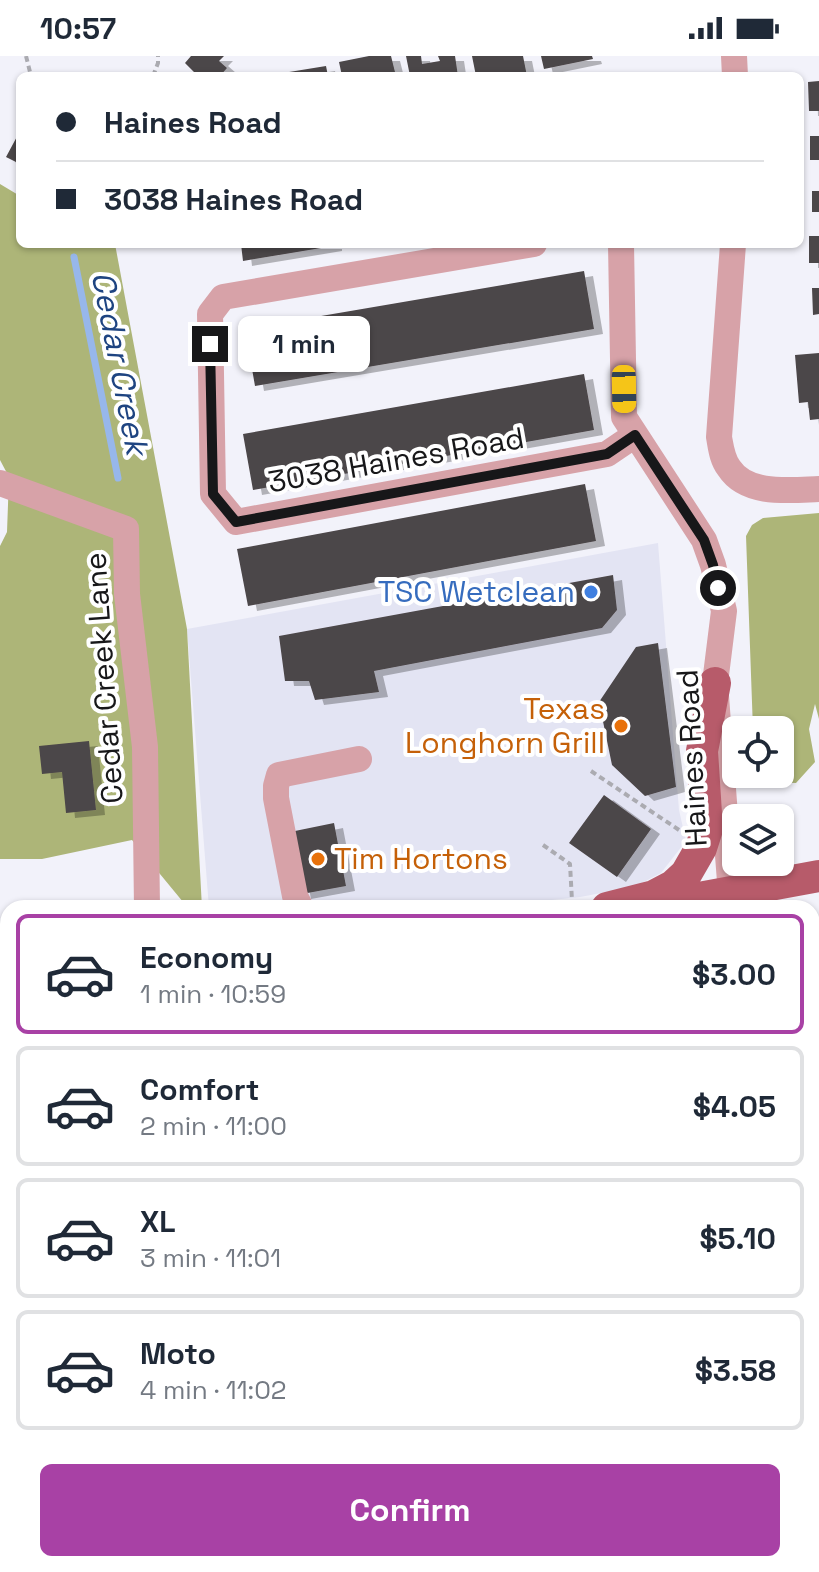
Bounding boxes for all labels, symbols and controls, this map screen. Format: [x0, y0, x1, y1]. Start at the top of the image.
text: 10:57 [40, 9, 116, 48]
text: Haines Road [104, 103, 282, 142]
text: 3038 Haines Road [104, 180, 363, 219]
water label: Cedar Creek [83, 268, 158, 462]
callout: 1 min [238, 316, 370, 372]
route end [192, 326, 228, 362]
text: 1 min [272, 327, 336, 361]
car [612, 365, 636, 413]
street label: 3038 Haines Road [265, 418, 527, 501]
street label: Cedar Creek Lane [75, 551, 132, 805]
route start [700, 570, 736, 606]
place label: TSC Wetclean [378, 572, 575, 611]
marker: TSC Wetclean [582, 583, 600, 601]
street label: Haines Road [667, 668, 716, 848]
place label: Texas Longhorn Grill [405, 689, 605, 762]
map controls [722, 716, 794, 876]
button: locate [722, 716, 794, 788]
marker: Texas Longhorn Grill [612, 717, 630, 735]
button: layers [722, 804, 794, 876]
place label: Tim Hortons [334, 839, 508, 878]
marker: Tim Hortons [309, 850, 327, 868]
icon: car [44, 938, 116, 1010]
text: Economy [140, 938, 273, 977]
text: $3.00 [692, 955, 776, 994]
text: 1 min · 10:59 [140, 977, 286, 1011]
icon: car [44, 1070, 116, 1142]
text: Comfort [140, 1070, 259, 1109]
text: $4.05 [693, 1087, 776, 1126]
text: 2 min · 11:00 [140, 1109, 287, 1143]
icon: car [44, 1202, 116, 1274]
text: XL [140, 1202, 176, 1241]
text: $5.10 [699, 1219, 776, 1258]
text: 3 min · 11:01 [140, 1241, 281, 1275]
icon: car [44, 1334, 116, 1406]
text: Moto [140, 1334, 216, 1373]
text: $3.58 [695, 1351, 776, 1390]
text: 4 min · 11:02 [140, 1373, 286, 1407]
button: Confirm [40, 1464, 780, 1556]

